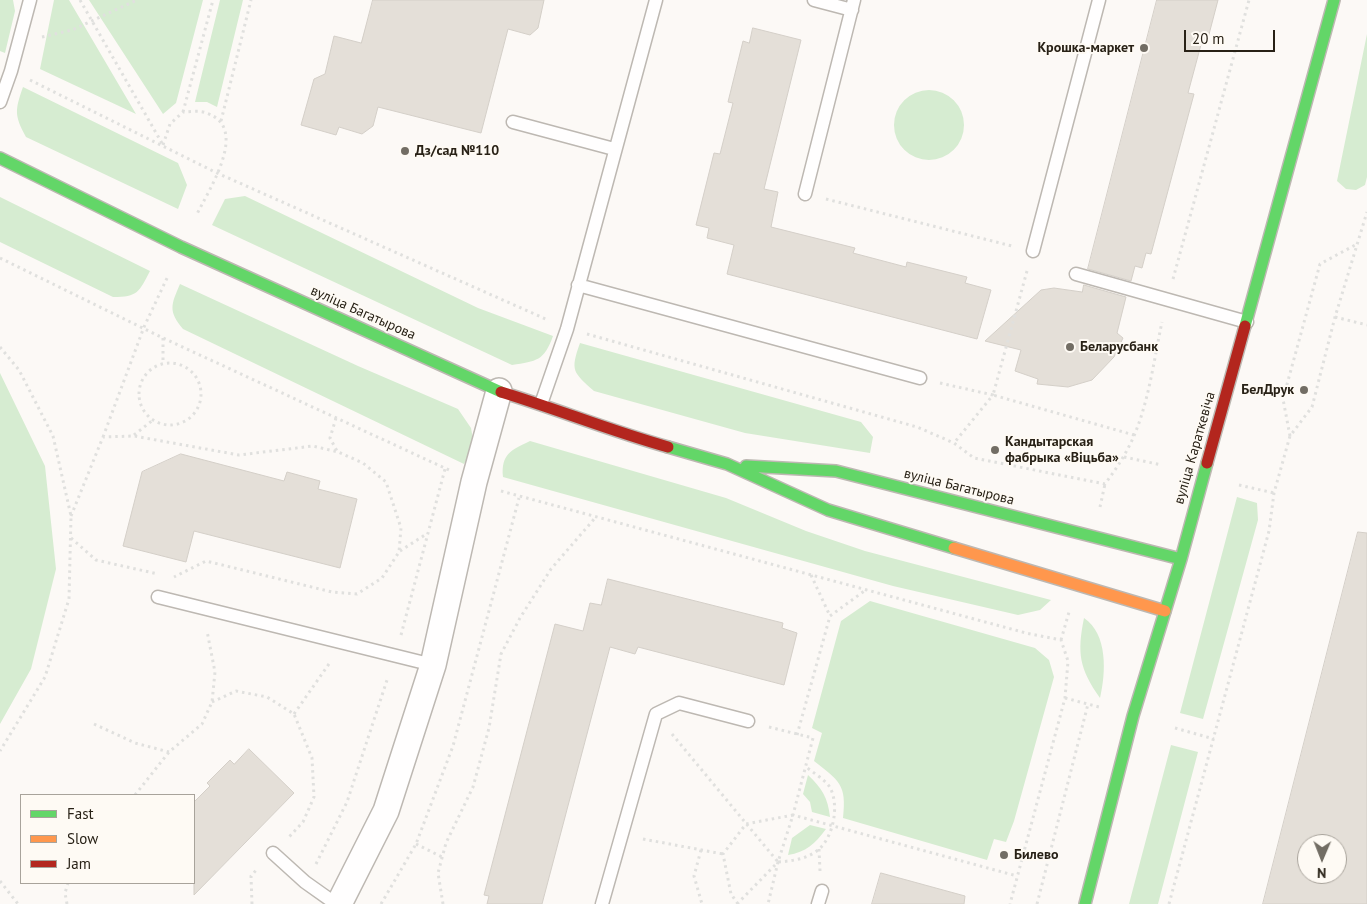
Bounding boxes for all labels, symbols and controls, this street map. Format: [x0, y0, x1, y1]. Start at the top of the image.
scale bar [1187, 20, 1278, 52]
text: 20 m [1192, 29, 1225, 48]
place label: Крошка-маркет [1037, 40, 1134, 56]
marker: Крошка-маркет [1138, 42, 1150, 54]
place label: Дз/сад №110 [415, 143, 499, 159]
marker: Дз/сад №110 [399, 145, 411, 157]
street label: вуліца Багатырова [308, 282, 418, 344]
place label: Беларусбанк [1080, 339, 1158, 355]
marker: Беларусбанк [1064, 341, 1076, 353]
place label: БелДрук [1241, 382, 1294, 398]
marker: БелДрук [1298, 384, 1310, 396]
street label: вуліца Караткевіча [1171, 390, 1219, 506]
place label: Кандытарская фабрыка «Віцьба» [1005, 434, 1119, 467]
marker: Кандытарская фабрыка «Віцьба» [989, 444, 1001, 456]
street label: вуліца Багатырова [902, 465, 1016, 509]
legend [20, 794, 195, 884]
text: Fast [67, 804, 94, 823]
text: Slow [67, 829, 98, 848]
north arrow [1297, 834, 1347, 884]
place label: Билево [1014, 847, 1059, 863]
marker: Билево [998, 849, 1010, 861]
text: Jam [67, 854, 91, 873]
text: N [1317, 864, 1327, 882]

